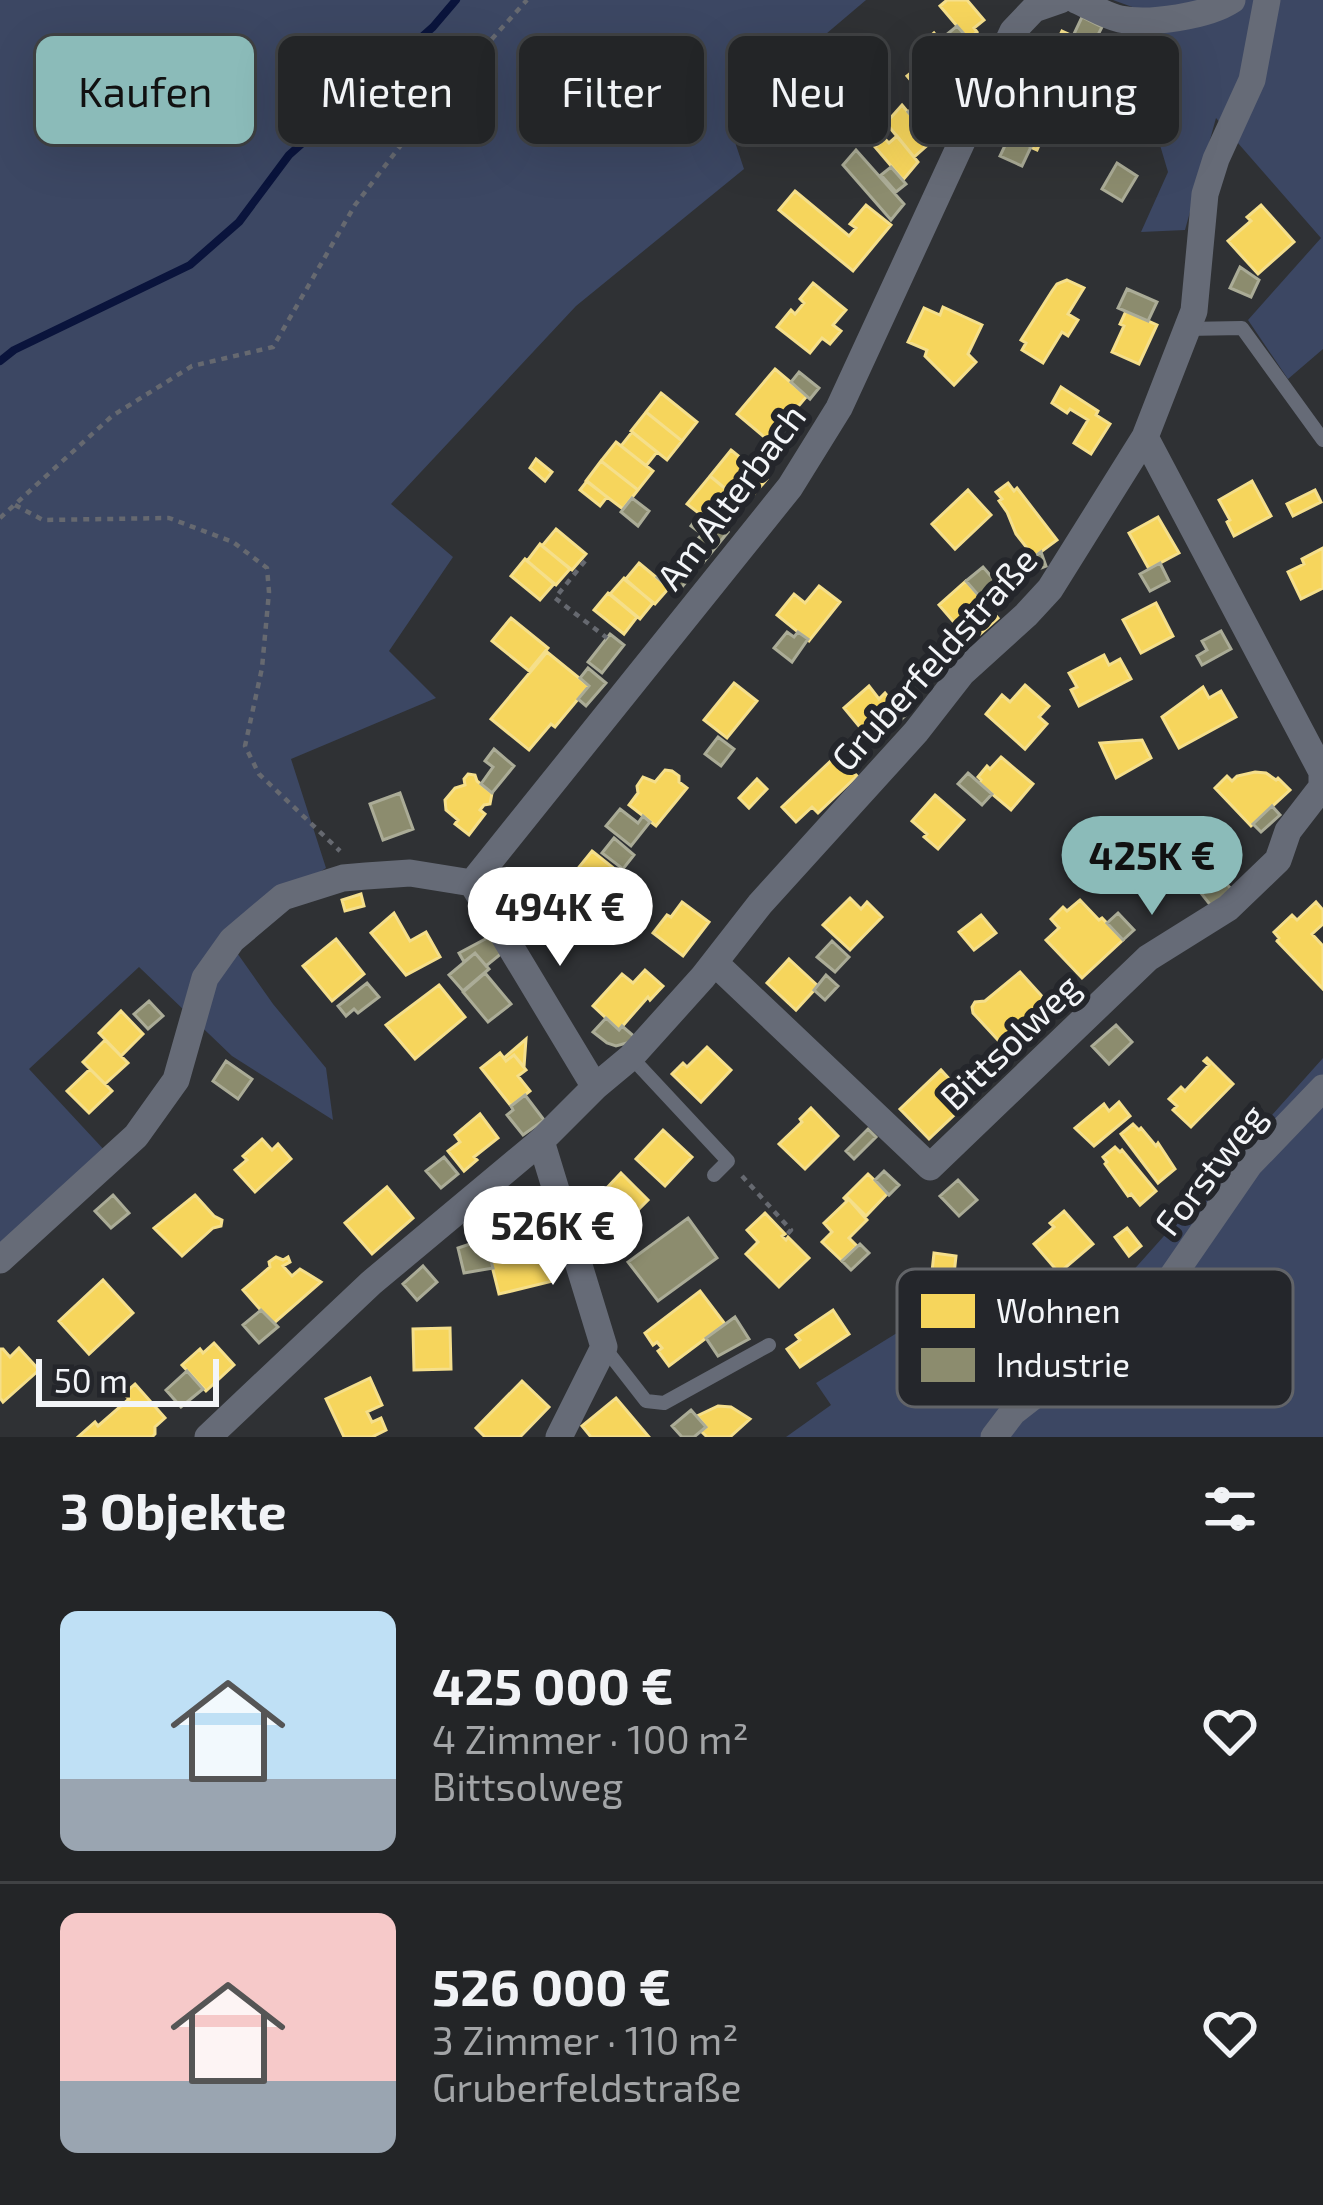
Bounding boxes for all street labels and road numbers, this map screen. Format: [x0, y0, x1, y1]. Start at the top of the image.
street label: Am Alterbach [647, 395, 813, 597]
street label: Gruberfeldstraße [821, 537, 1045, 779]
street label: Bittsolweg [931, 964, 1087, 1118]
street label: Forstweg [1144, 1095, 1274, 1243]

